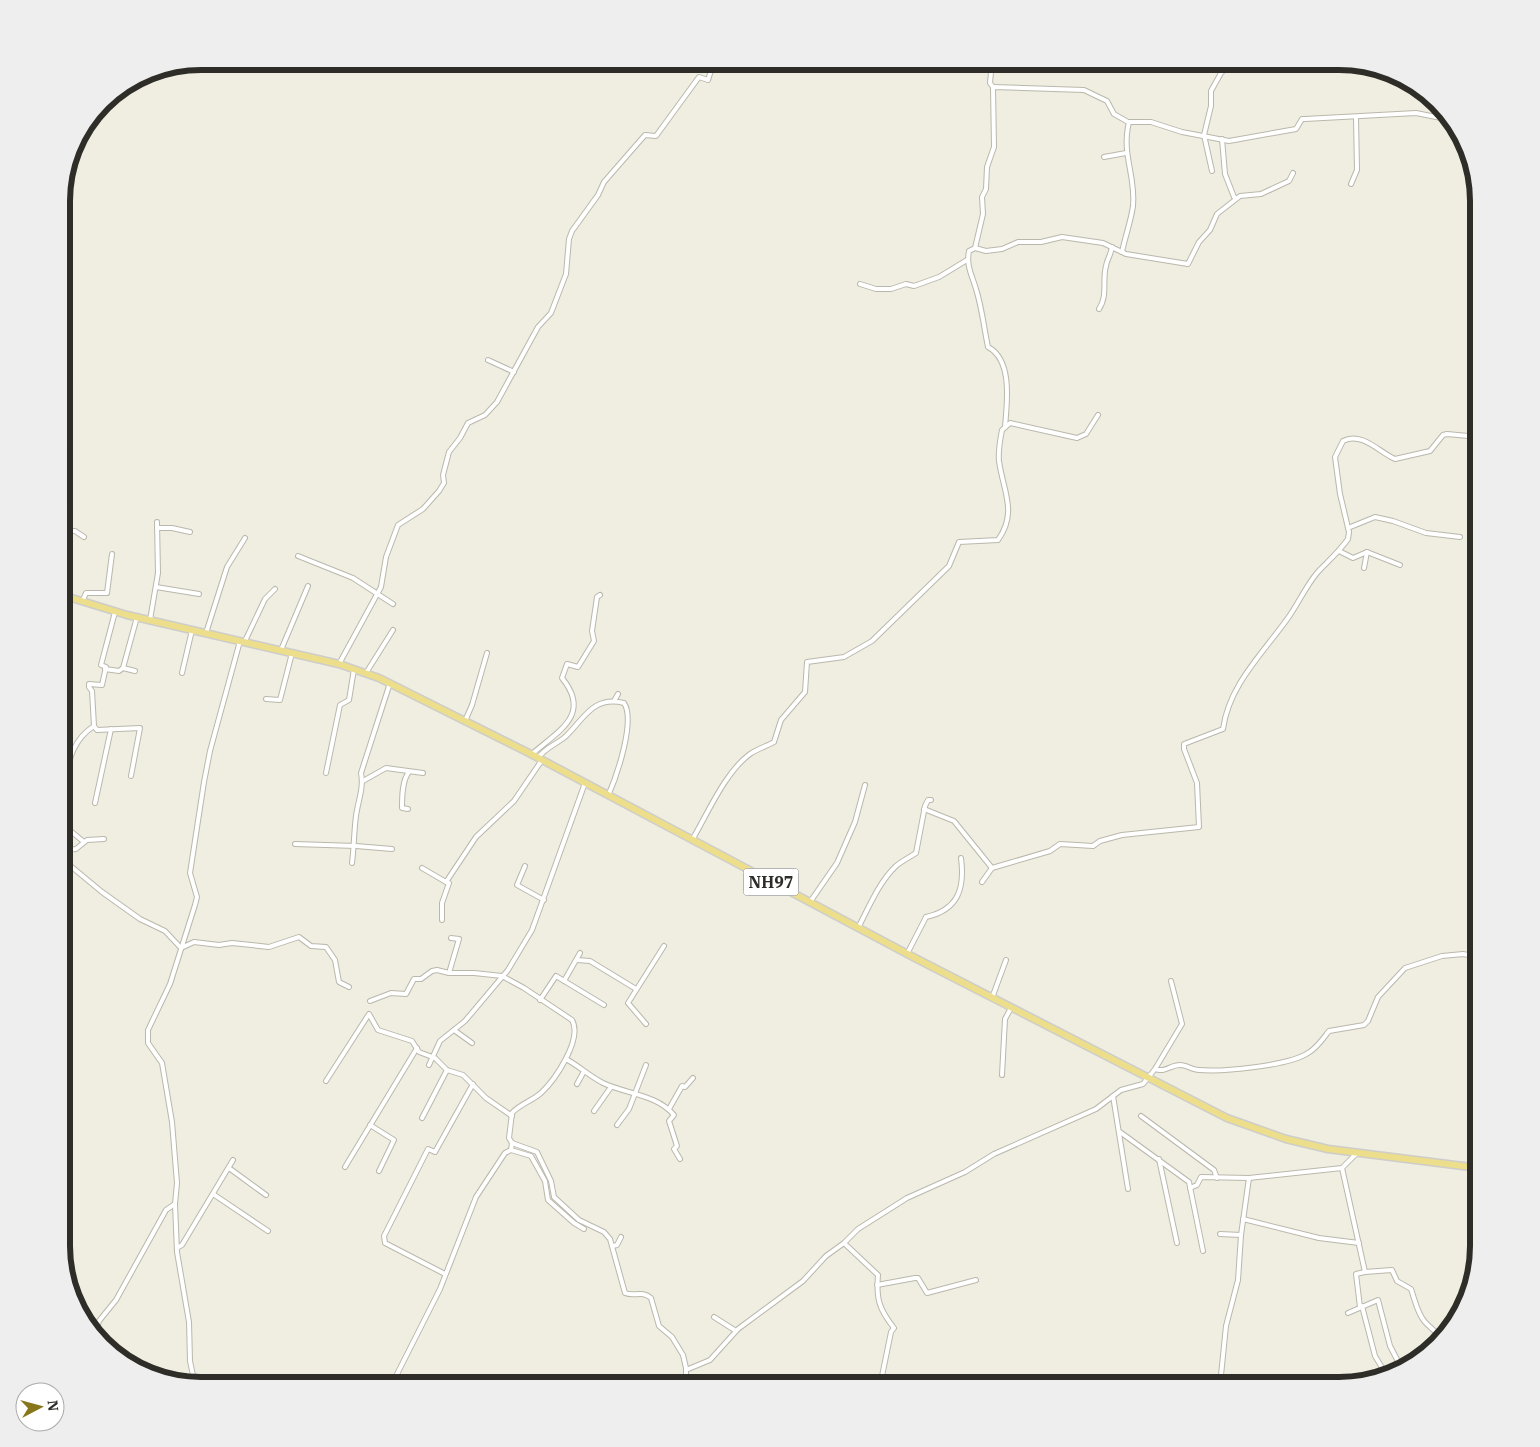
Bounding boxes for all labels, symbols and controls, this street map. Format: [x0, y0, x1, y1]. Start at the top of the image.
road number: NH97 [744, 869, 798, 896]
north arrow [15, 1382, 65, 1432]
text: N [43, 1399, 62, 1412]

